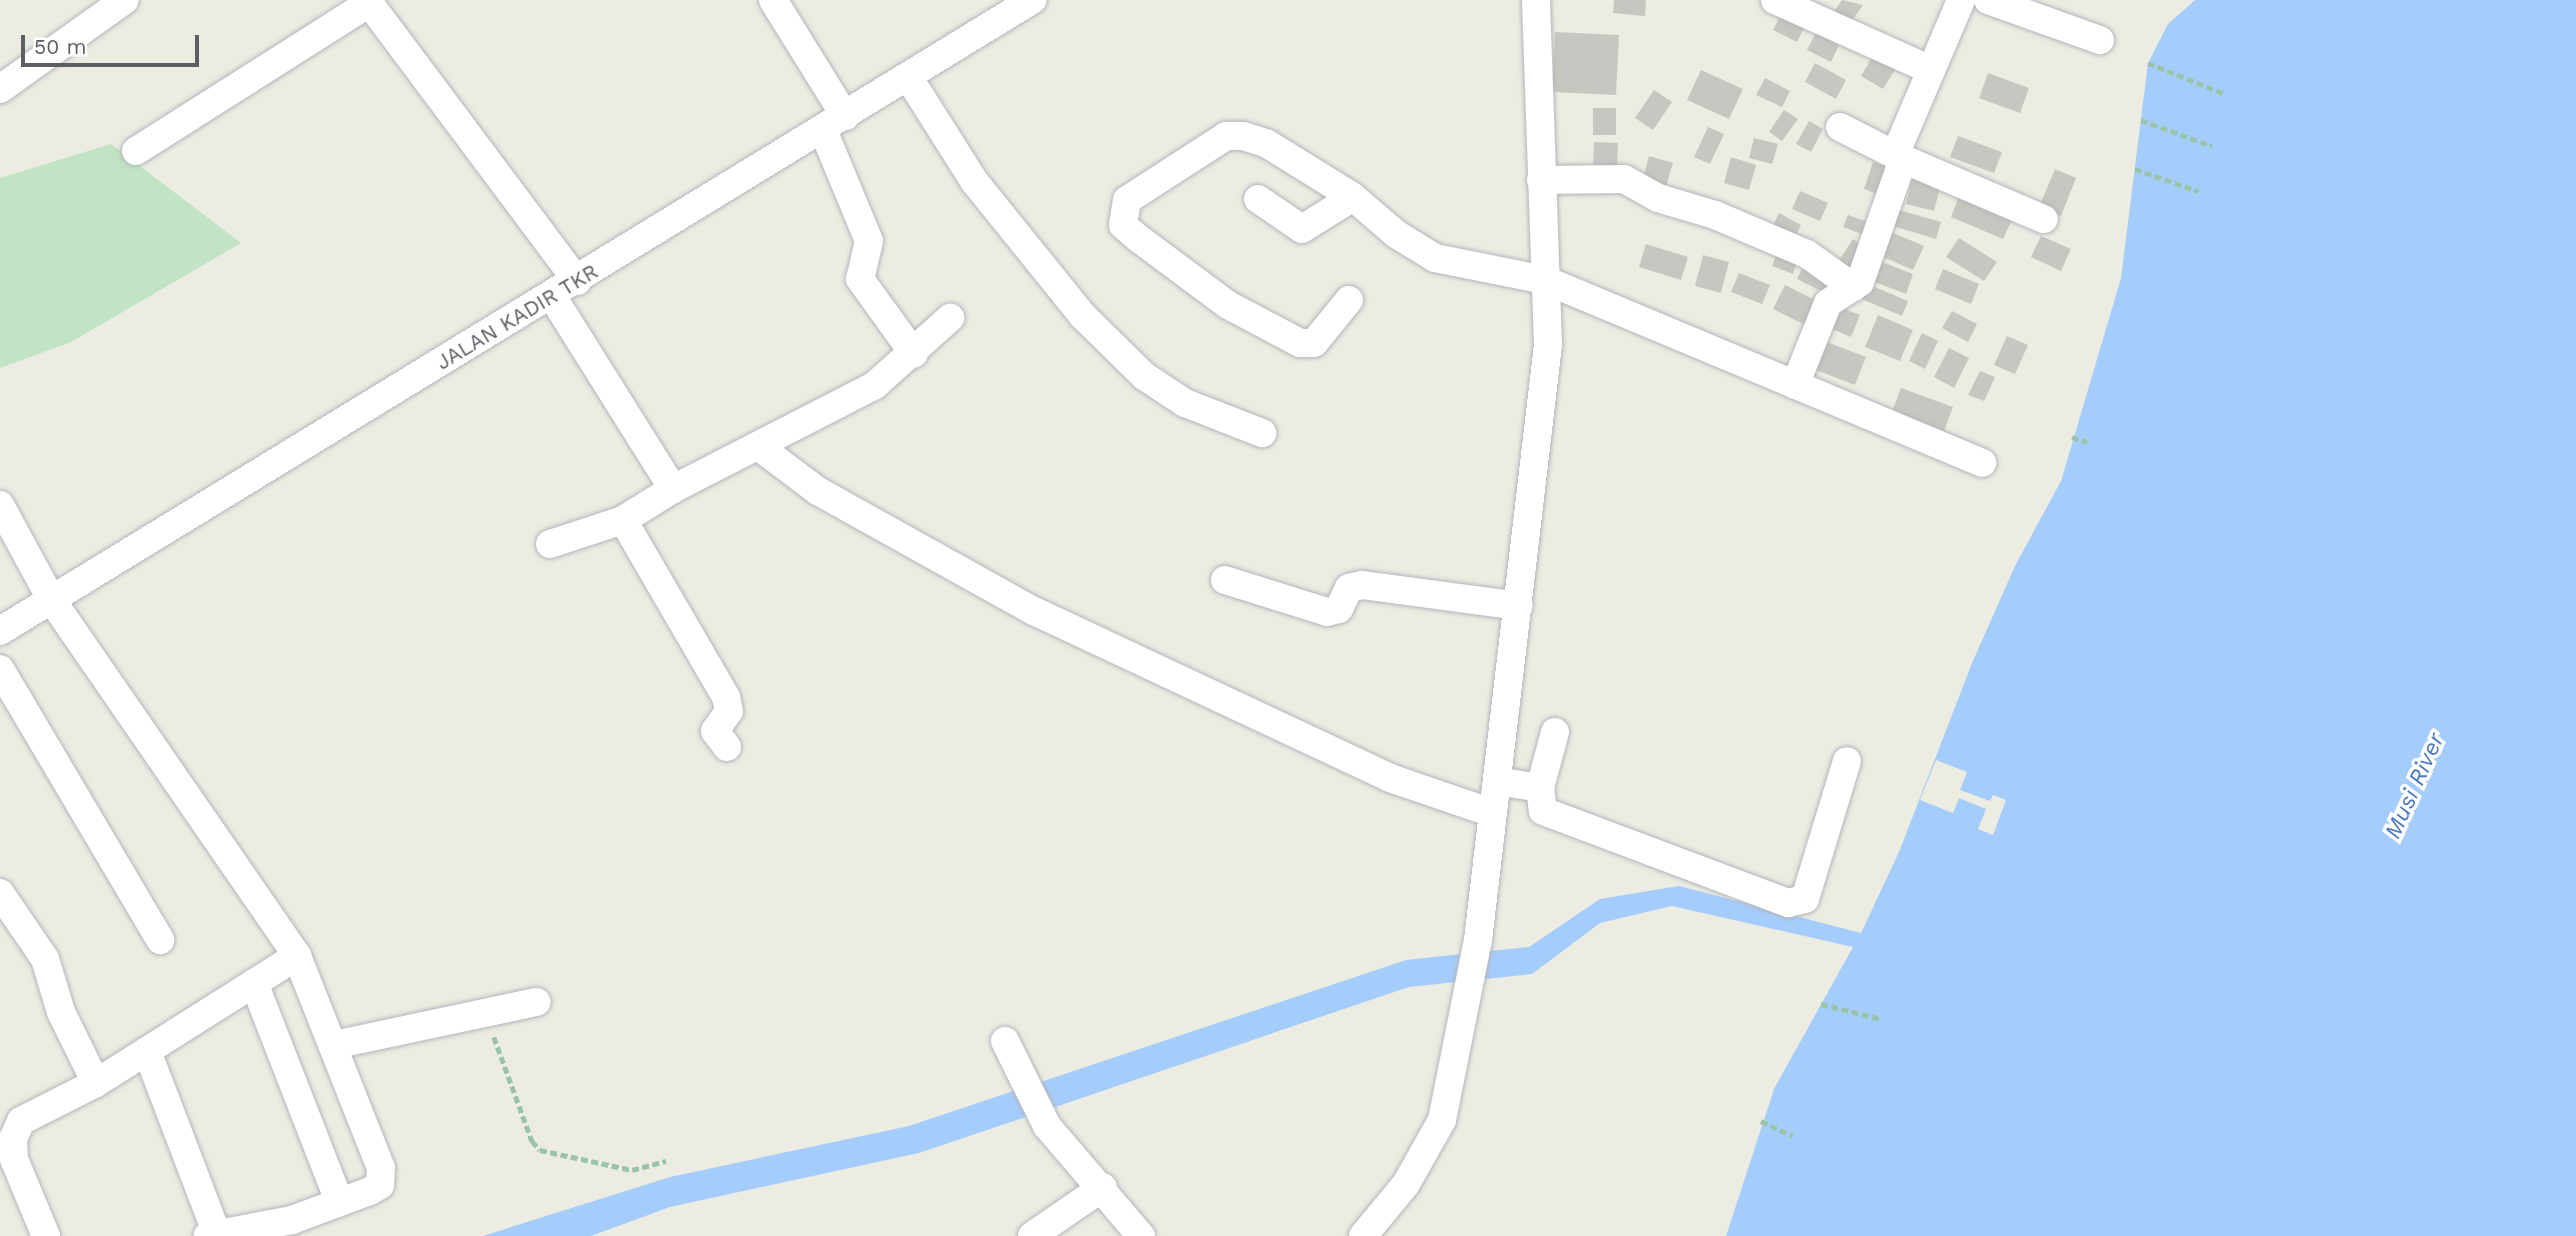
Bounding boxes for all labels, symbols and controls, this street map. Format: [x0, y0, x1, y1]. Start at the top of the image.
scale bar [24, 21, 203, 65]
text: 50 m [34, 34, 86, 59]
street label: JALAN KADIR TKR [431, 259, 603, 375]
water label: Musi River [2379, 729, 2451, 843]

